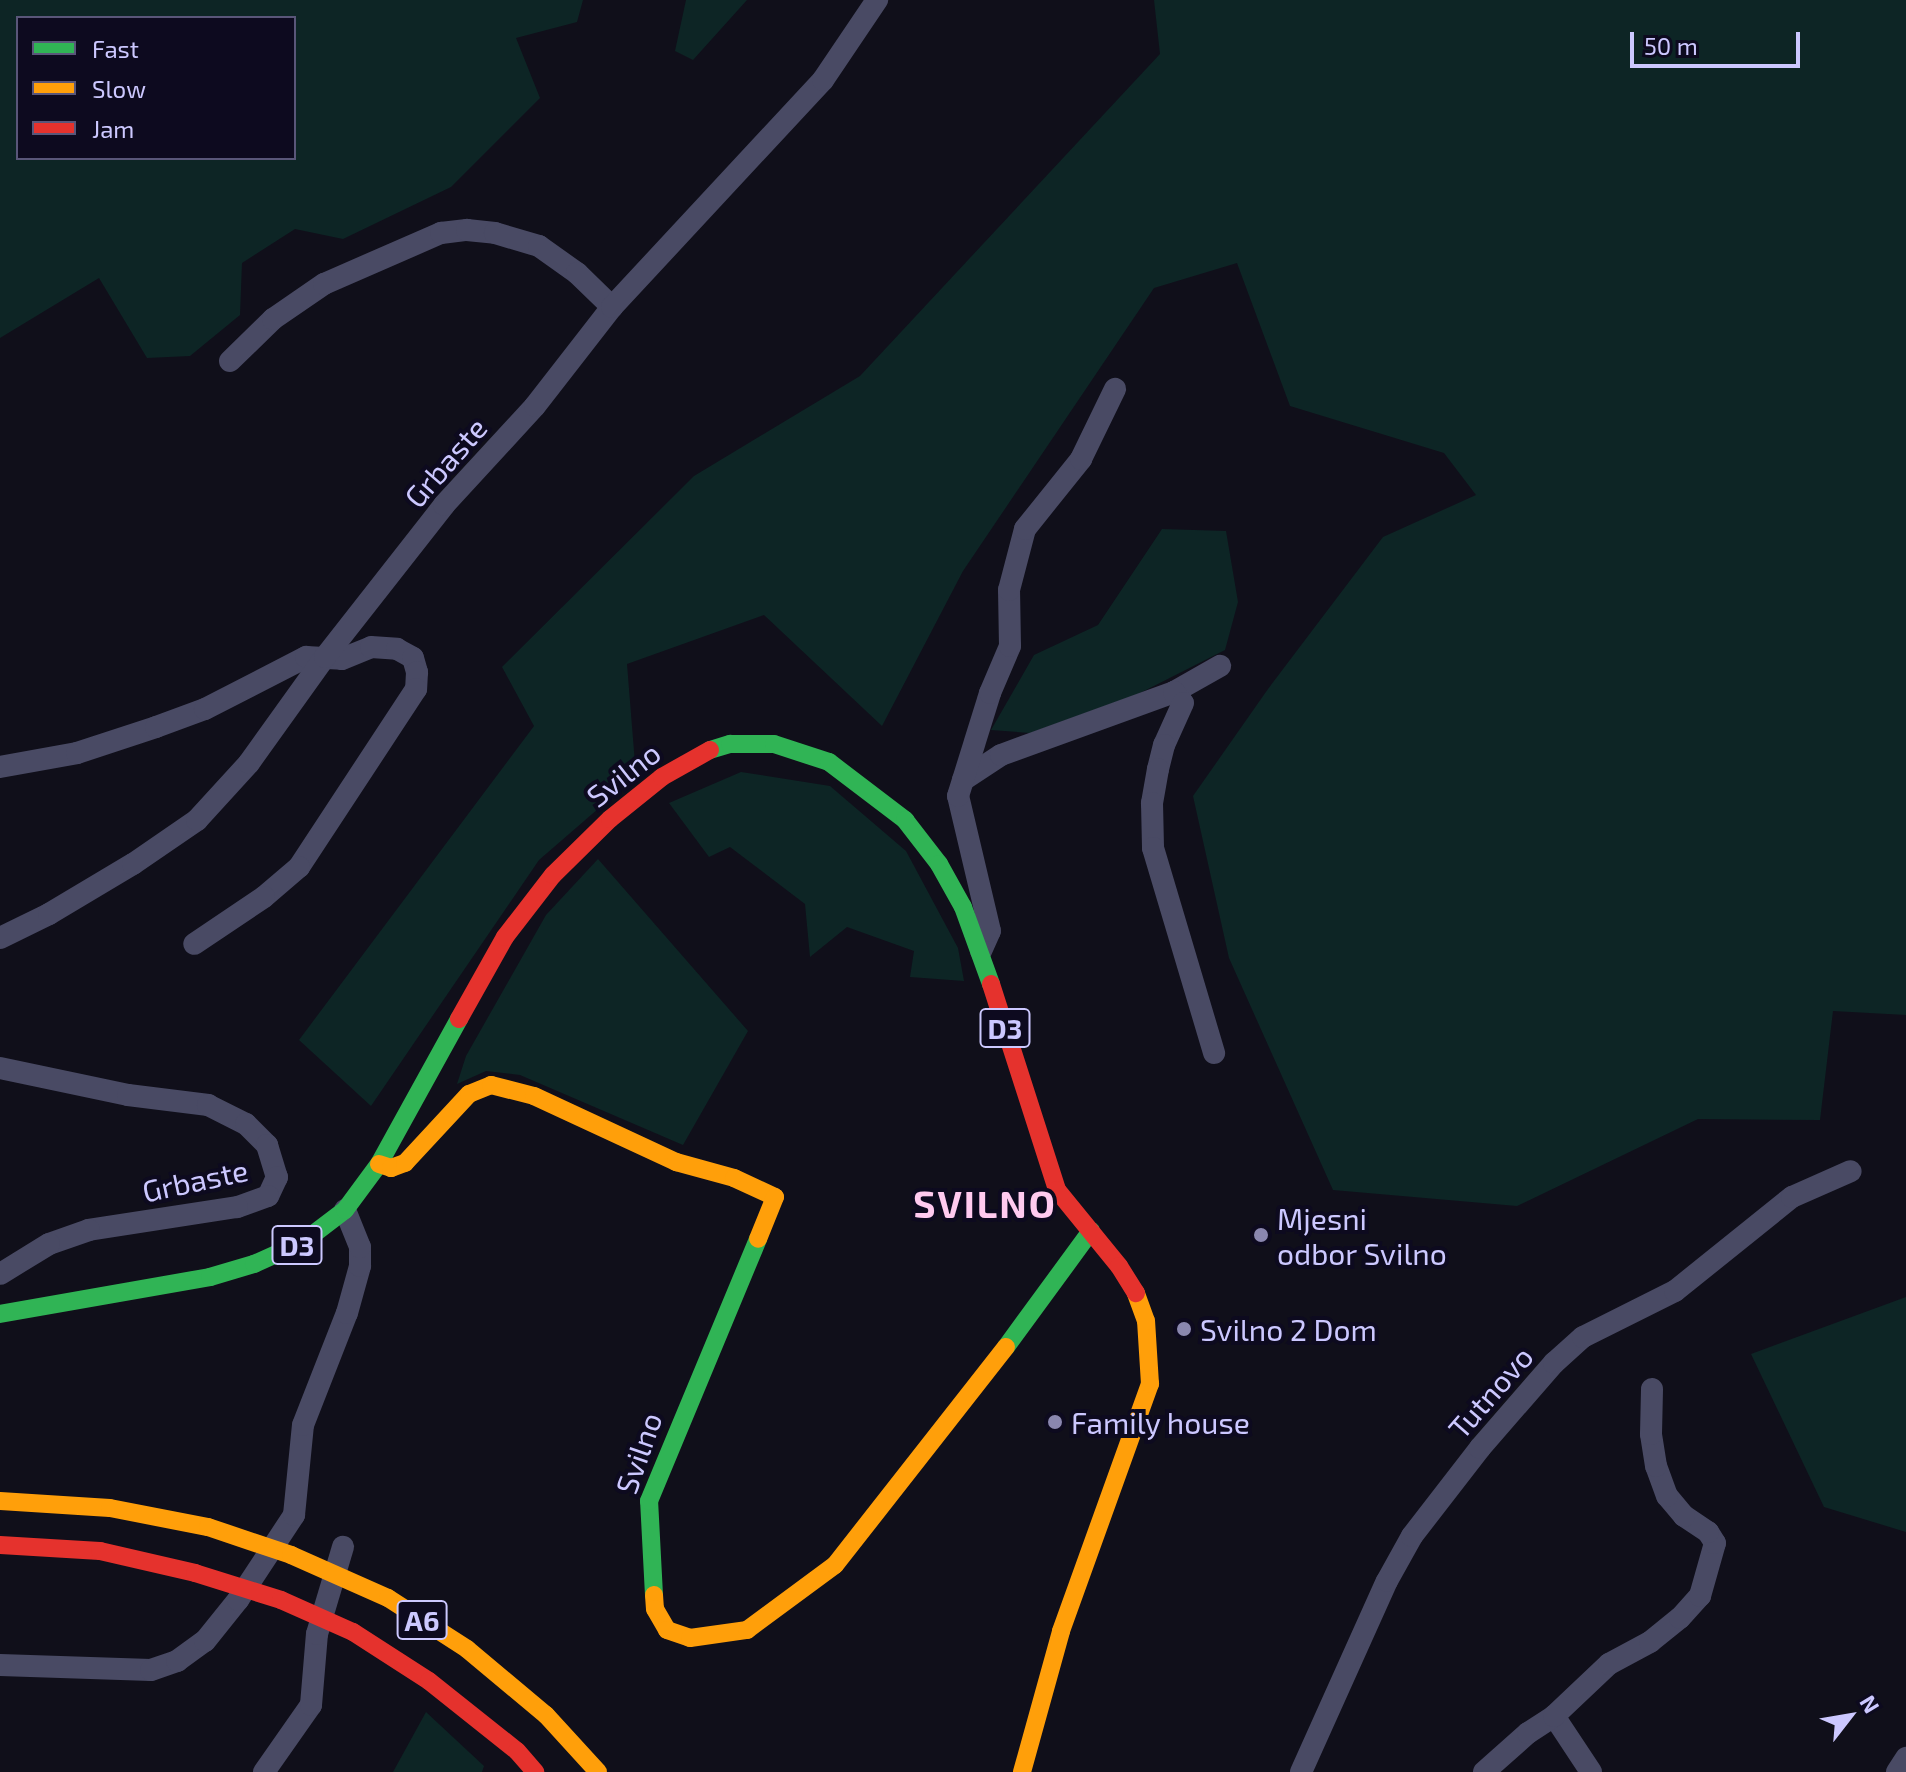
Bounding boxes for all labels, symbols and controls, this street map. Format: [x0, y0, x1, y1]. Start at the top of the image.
legend [16, 16, 296, 160]
scale bar [1634, 16, 1804, 66]
text: 50 m [1644, 31, 1698, 60]
text: Fast [92, 34, 139, 63]
text: Slow [92, 74, 146, 103]
text: Jam [92, 114, 134, 143]
street label: Grbaste [396, 410, 494, 514]
street label: Svilno [579, 734, 667, 814]
road number: D3 [979, 1004, 1031, 1052]
street label: Grbaste [139, 1151, 251, 1209]
district label: SVILNO [913, 1181, 1057, 1227]
place label: Mjesni odbor Svilno [1277, 1200, 1447, 1270]
road number: D3 [271, 1221, 323, 1269]
marker: Mjesni odbor Svilno [1252, 1226, 1270, 1244]
place label: Svilno 2 Dom [1200, 1311, 1377, 1347]
marker: Svilno 2 Dom [1175, 1320, 1193, 1338]
street label: Tutnovo [1440, 1339, 1540, 1445]
place label: Family house [1071, 1404, 1250, 1440]
street label: Svilno [607, 1408, 669, 1498]
marker: Family house [1046, 1413, 1064, 1431]
road number: A6 [396, 1596, 448, 1644]
north arrow [1810, 1676, 1890, 1756]
text: N [1855, 1690, 1886, 1717]

